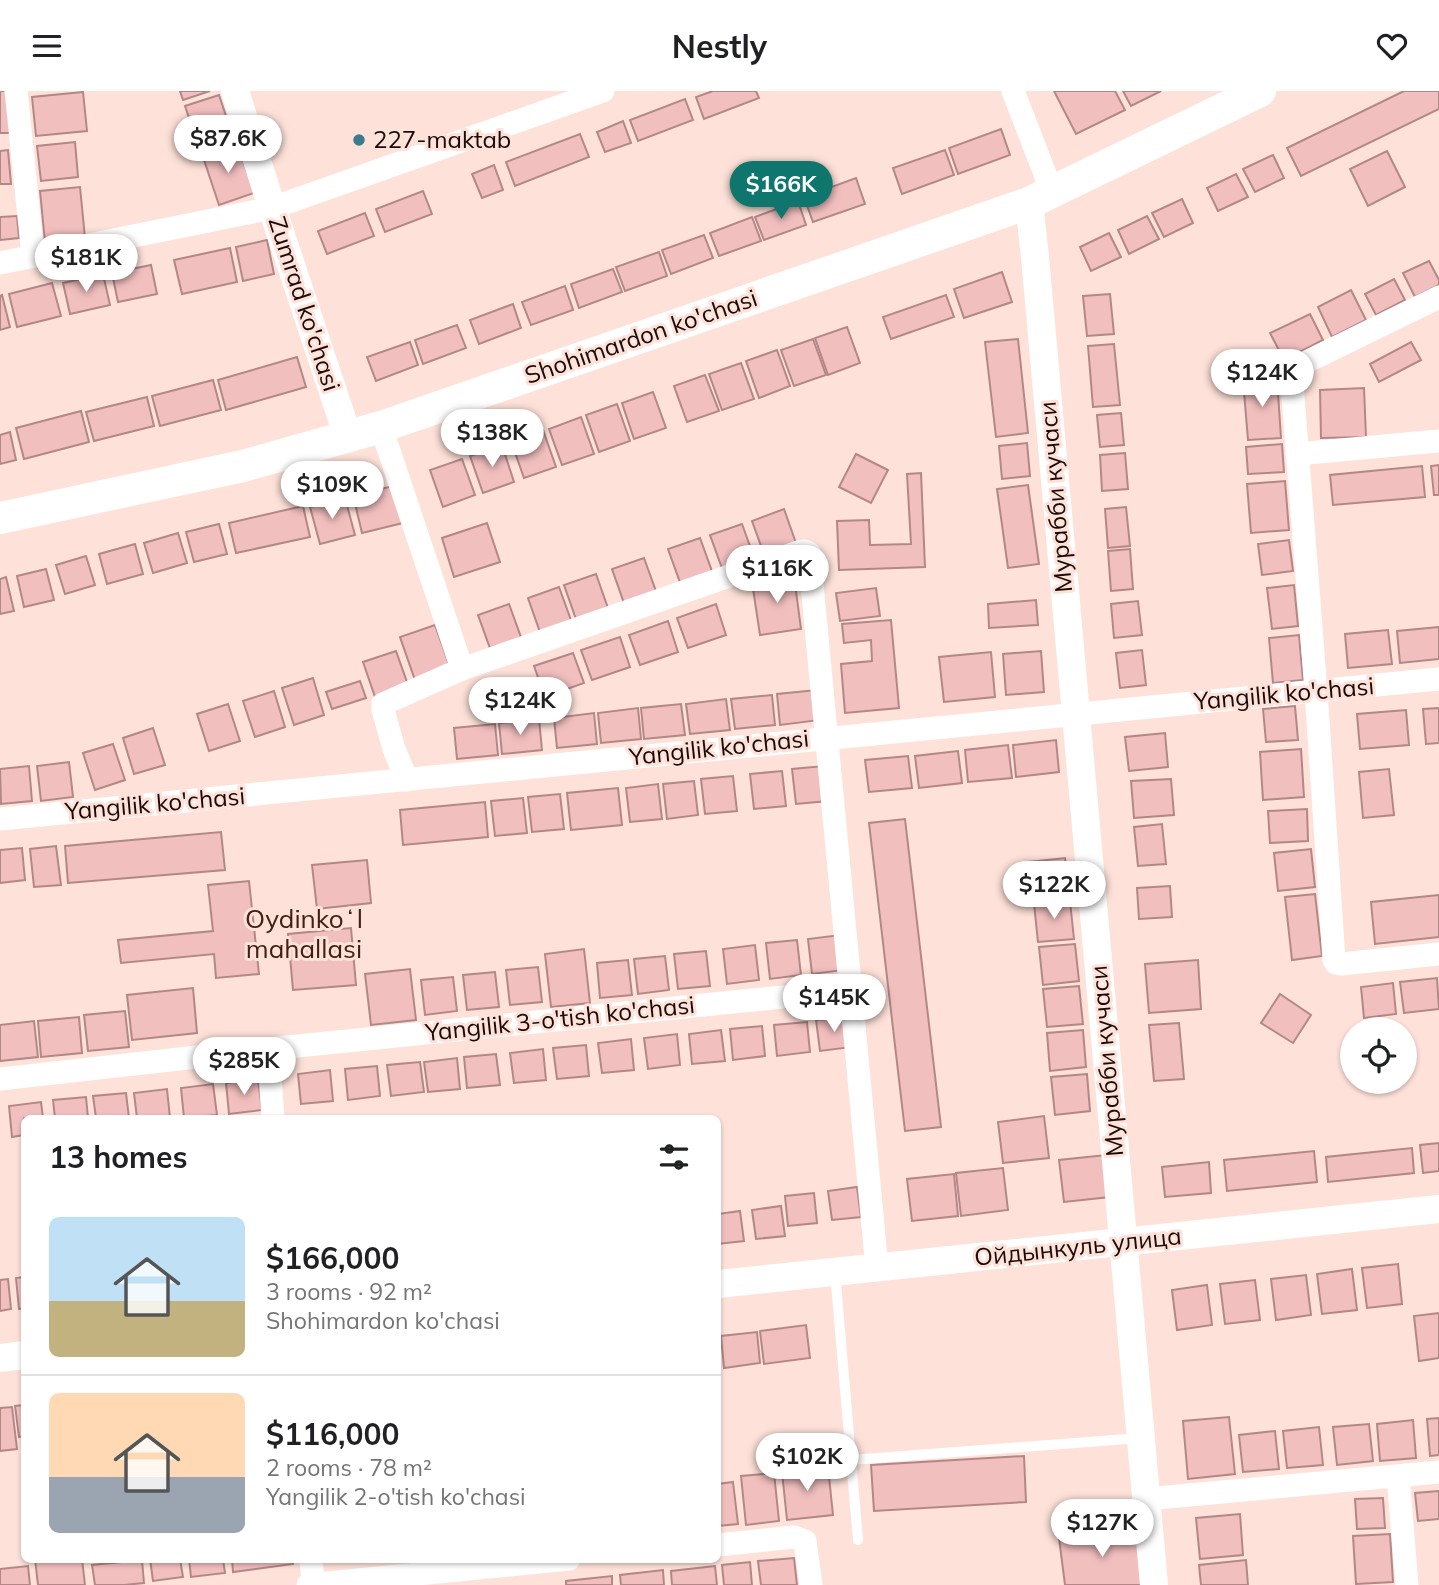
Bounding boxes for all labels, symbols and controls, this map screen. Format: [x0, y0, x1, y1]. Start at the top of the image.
text: Nestly [672, 26, 767, 66]
icon: menu [28, 27, 66, 65]
icon: heart [1373, 27, 1411, 65]
pin: $87.6K [171, 115, 285, 175]
text: $87.6K [190, 123, 266, 152]
place label: 227-maktab [373, 124, 511, 154]
marker: 227-maktab [351, 132, 367, 148]
pin: $166K [732, 162, 830, 221]
text: $166K [746, 169, 816, 198]
street label: Zumrad ko'chasi [263, 213, 347, 395]
pin: $181K [37, 235, 135, 294]
text: $181K [51, 242, 121, 271]
street label: Shohimardon ko'chasi [520, 282, 761, 390]
pin: $124K [1213, 349, 1311, 409]
text: $124K [1227, 357, 1297, 386]
street label: Мурабби кучаси [1032, 400, 1078, 594]
pin: $138K [443, 409, 541, 469]
text: $138K [457, 417, 527, 446]
pin: $109K [283, 461, 381, 521]
text: $109K [297, 469, 367, 498]
pin: $116K [728, 545, 826, 605]
text: $116K [742, 553, 812, 582]
street label: Yangilik ko'chasi [1192, 670, 1375, 716]
pin: $124K [471, 677, 569, 737]
text: $124K [485, 685, 555, 714]
street label: Yangilik ko'chasi [627, 723, 810, 771]
street label: Yangilik ko'chasi [63, 780, 246, 826]
pin: $122K [1005, 861, 1103, 921]
text: $122K [1019, 869, 1089, 898]
district label: Oydinkoʻl mahallasi [245, 902, 363, 965]
street label: Мурабби кучаси [1083, 964, 1129, 1158]
pin: $145K [785, 975, 883, 1034]
text: $145K [799, 982, 869, 1011]
street label: Yangilik 3-o'tish ko'chasi [423, 989, 696, 1047]
map controls [1340, 1017, 1417, 1094]
button: locate [1340, 1017, 1417, 1094]
pin: $285K [195, 1037, 293, 1097]
text: $285K [209, 1045, 279, 1074]
text: 13 homes [49, 1138, 188, 1176]
icon: filters [655, 1138, 693, 1176]
street label: Ойдынкуль улица [973, 1220, 1183, 1272]
text: $166,000 [266, 1239, 399, 1277]
icon: home [105, 1245, 189, 1329]
text: 3 rooms · 92 m² [266, 1277, 432, 1306]
text: Shohimardon ko'chasi [266, 1306, 500, 1335]
text: $116,000 [266, 1415, 399, 1453]
icon: home [105, 1421, 189, 1505]
pin: $102K [758, 1433, 856, 1493]
text: $102K [772, 1441, 842, 1470]
text: 2 rooms · 78 m² [266, 1453, 432, 1482]
text: Yangilik 2-o'tish ko'chasi [266, 1482, 526, 1511]
pin: $127K [1053, 1499, 1151, 1559]
text: $127K [1067, 1507, 1137, 1536]

